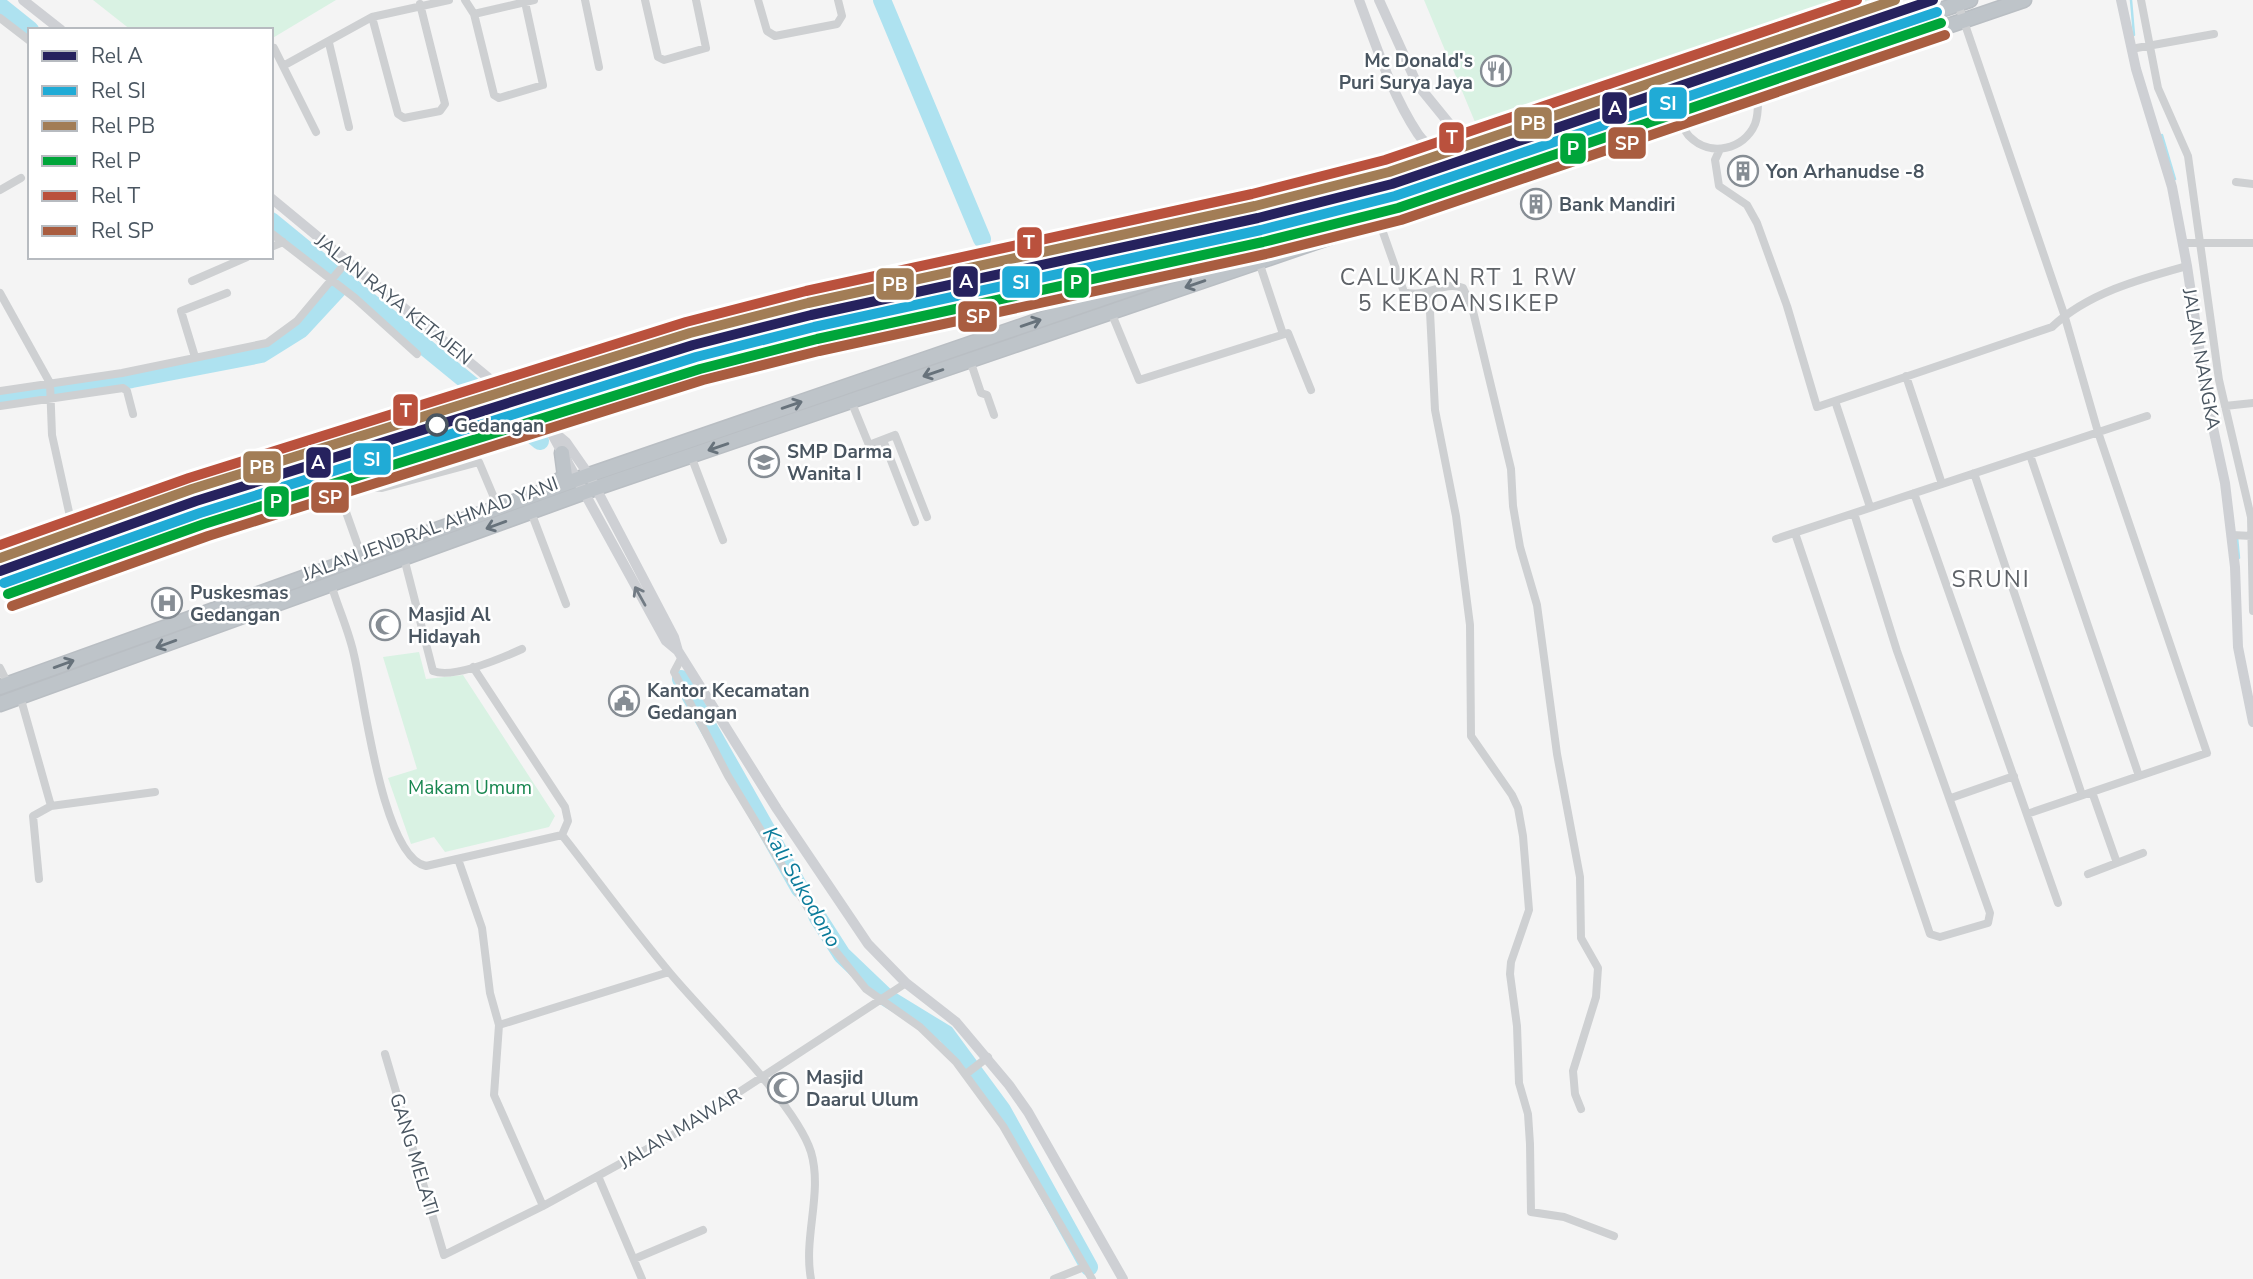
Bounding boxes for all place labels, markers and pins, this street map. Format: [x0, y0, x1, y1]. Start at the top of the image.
place label: Mc Donald's Puri Surya Jaya [1339, 48, 1473, 96]
restaurant icon: Mc Donald's Puri Surya Jaya [1479, 54, 1513, 88]
building icon: Yon Arhanudse -8 [1726, 154, 1760, 188]
place label: Yon Arhanudse -8 [1765, 159, 1924, 185]
building icon: Bank Mandiri [1519, 187, 1553, 221]
place label: Bank Mandiri [1559, 192, 1675, 218]
place label: Gedangan [454, 413, 544, 439]
marker: Gedangan [426, 414, 448, 436]
place label: SMP Darma Wanita I [787, 439, 892, 487]
school or university icon: SMP Darma Wanita I [747, 445, 781, 479]
place label: Puskesmas Gedangan [190, 580, 288, 628]
hospital icon: Puskesmas Gedangan [150, 586, 184, 620]
place label: Masjid Al Hidayah [408, 602, 491, 650]
mosque icon: Masjid Al Hidayah [368, 608, 402, 642]
place label: Kantor Kecamatan Gedangan [647, 678, 810, 726]
public building icon: Kantor Kecamatan Gedangan [607, 684, 641, 718]
place label: Masjid Daarul Ulum [806, 1065, 919, 1113]
mosque icon: Masjid Daarul Ulum [766, 1071, 800, 1105]

